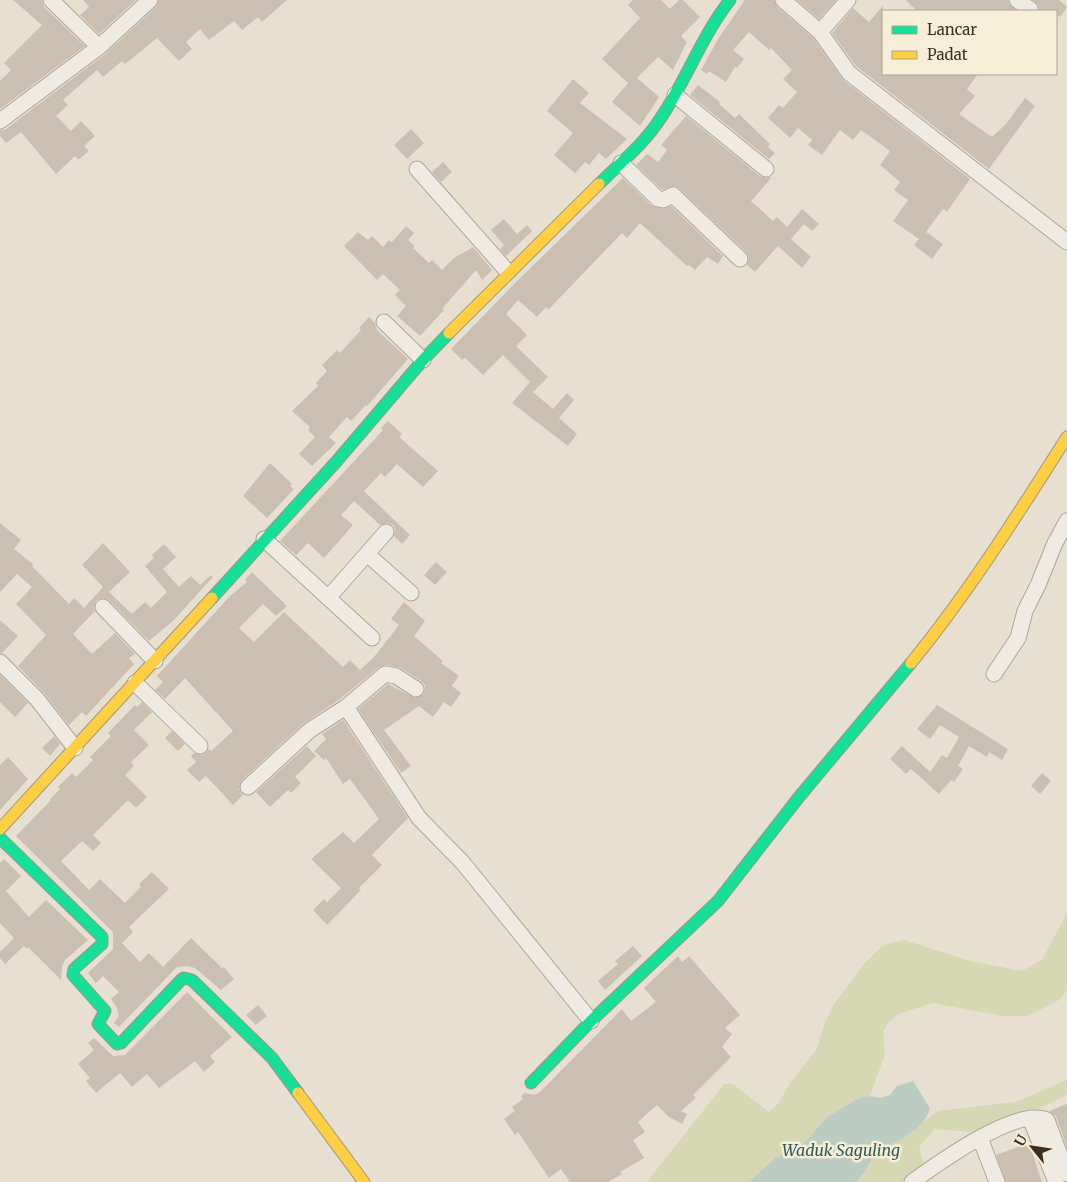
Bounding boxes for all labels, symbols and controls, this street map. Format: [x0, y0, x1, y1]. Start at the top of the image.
legend [882, 10, 1057, 75]
text: Lancar [927, 20, 977, 39]
text: Padat [927, 45, 968, 64]
north arrow [1007, 1122, 1057, 1172]
text: U [1010, 1131, 1031, 1150]
water label: Waduk Saguling [782, 1140, 900, 1160]

